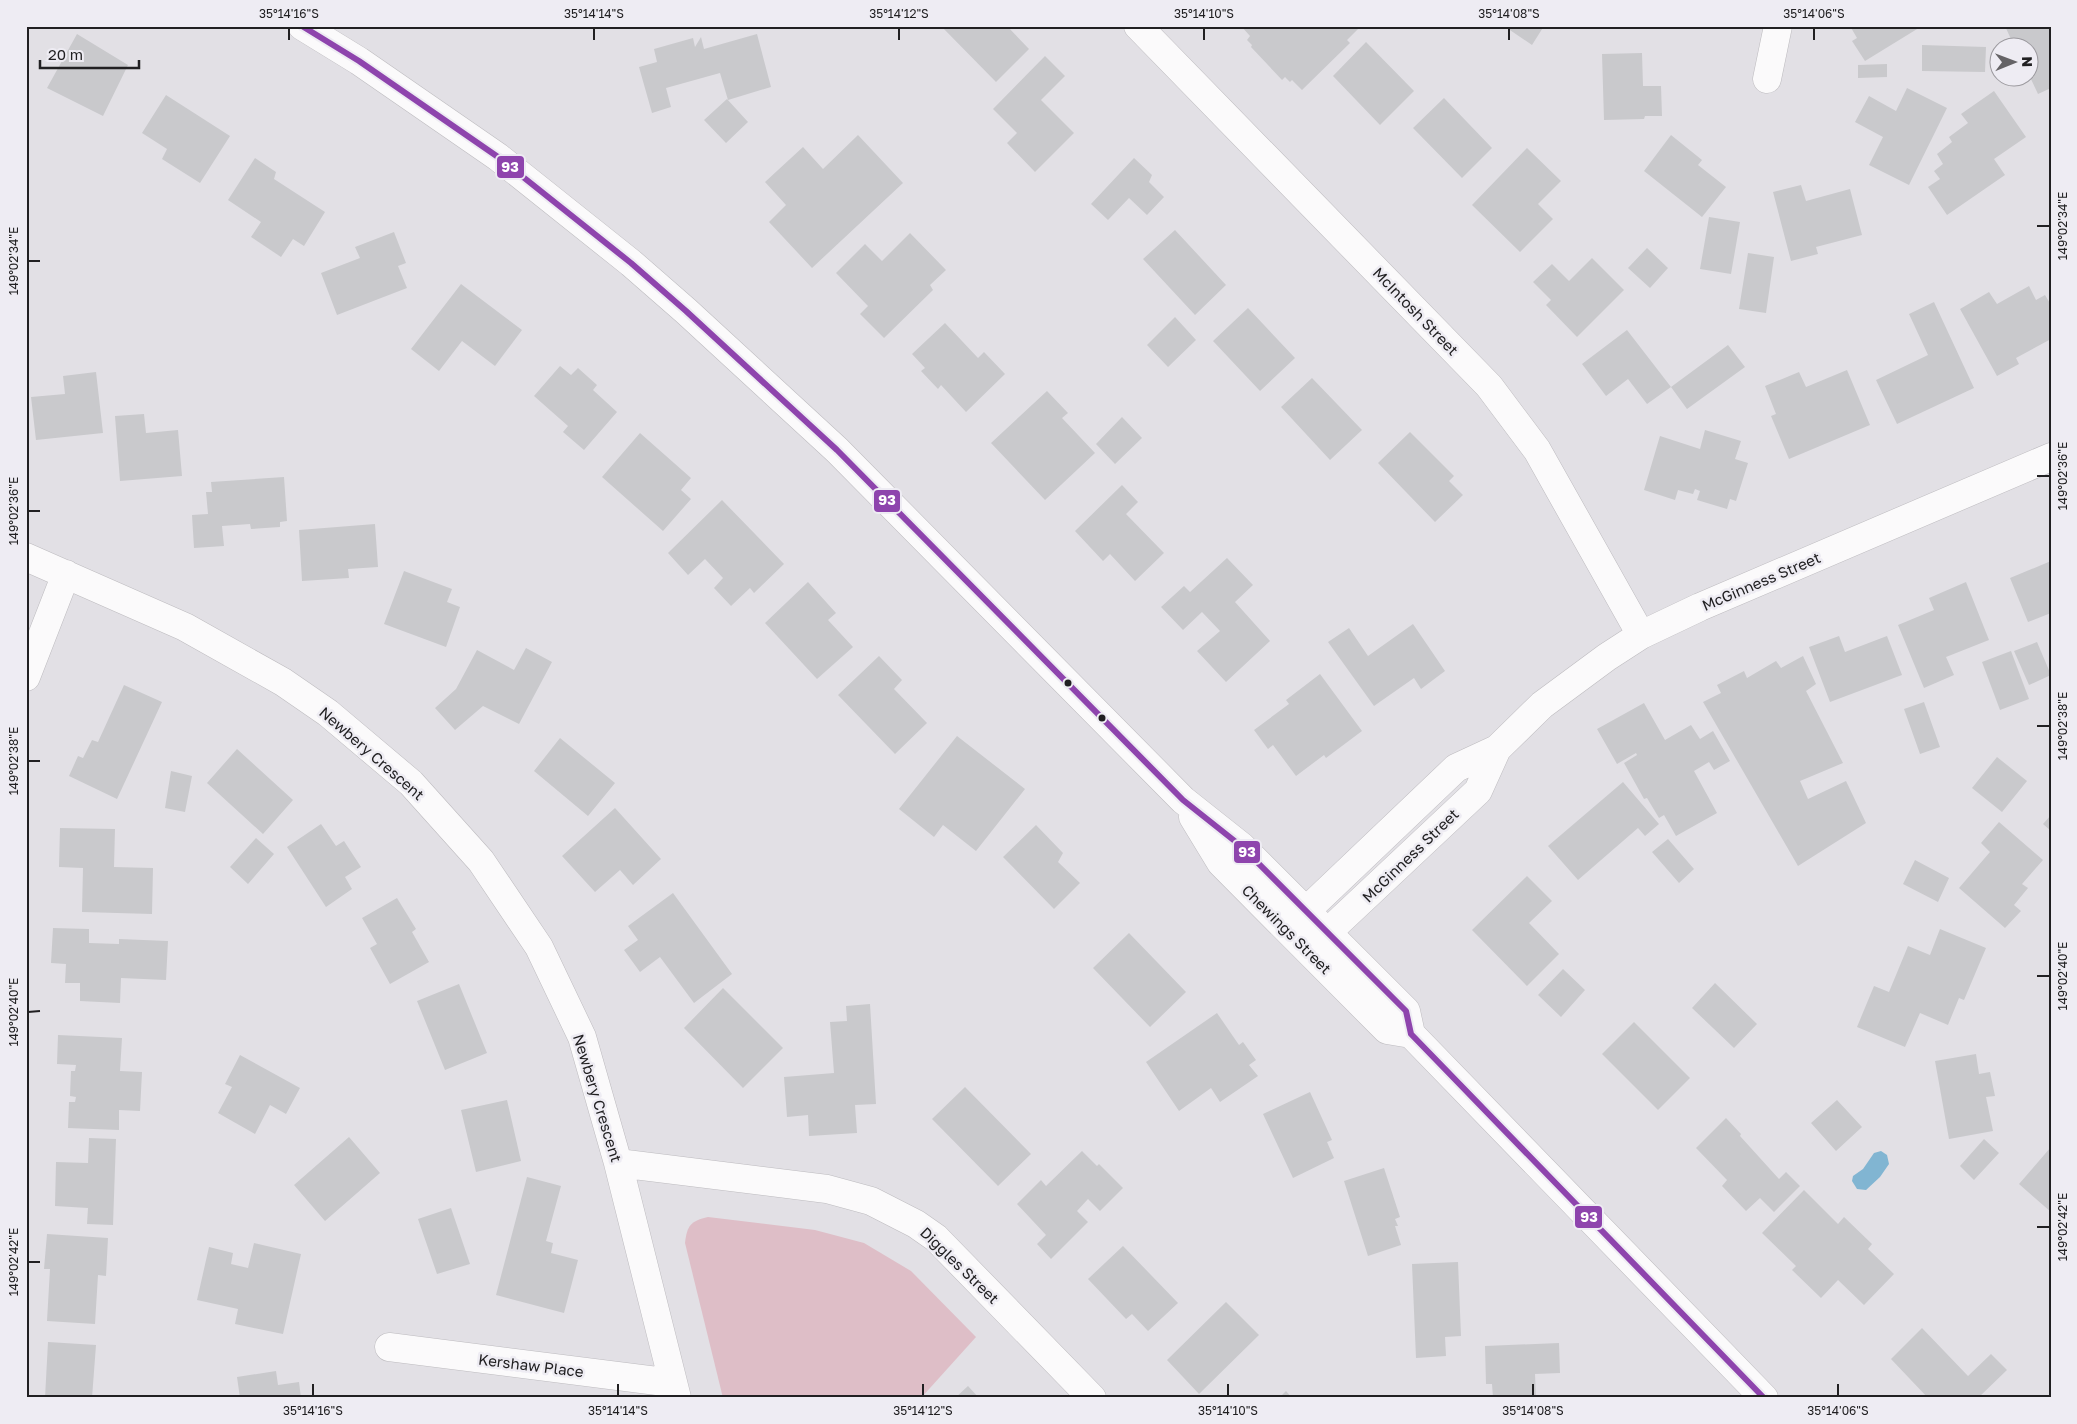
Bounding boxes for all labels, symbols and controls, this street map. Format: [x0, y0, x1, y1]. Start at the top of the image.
text: 35°14'16"S [259, 6, 319, 21]
text: 35°14'14"S [564, 6, 624, 21]
text: 35°14'12"S [869, 6, 929, 21]
text: 35°14'10"S [1174, 6, 1234, 21]
text: 35°14'08"S [1478, 6, 1540, 21]
text: 35°14'06"S [1783, 6, 1845, 21]
scale bar [40, 38, 139, 70]
north arrow [1990, 38, 2040, 88]
text: 20 m [48, 45, 83, 63]
text: N [2019, 56, 2036, 67]
line badge: 93 [496, 155, 525, 179]
text: 93 [501, 158, 519, 175]
text: 149°02'34"E [2055, 192, 2070, 260]
text: 149°02'34"E [6, 227, 21, 295]
street label: McIntosh Street [1370, 263, 1462, 359]
text: 149°02'36"E [2055, 442, 2070, 510]
text: 149°02'36"E [6, 477, 21, 545]
line badge: 93 [873, 489, 901, 513]
text: 93 [878, 491, 896, 508]
street label: McGinness Street [1699, 548, 1823, 614]
unlabelled marker [1063, 678, 1073, 688]
text: 149°02'38"E [2055, 692, 2070, 760]
street label: Newbery Crescent [316, 703, 428, 803]
unlabelled marker [1097, 713, 1107, 723]
text: 149°02'38"E [6, 727, 21, 795]
street label: McGinness Street [1358, 804, 1462, 906]
line badge: 93 [1233, 840, 1261, 864]
text: 93 [1238, 843, 1256, 860]
street label: Chewings Street [1239, 881, 1335, 977]
text: 149°02'40"E [2055, 942, 2070, 1010]
text: 149°02'40"E [6, 978, 21, 1046]
street label: Newbery Crescent [570, 1032, 626, 1164]
text: 149°02'42"E [2055, 1193, 2070, 1261]
line badge: 93 [1574, 1205, 1603, 1229]
text: 93 [1580, 1208, 1598, 1225]
street label: Diggles Street [917, 1223, 1003, 1307]
text: 149°02'42"E [6, 1228, 21, 1296]
street label: Kershaw Place [477, 1350, 585, 1380]
text: 35°14'16"S [283, 1403, 343, 1418]
text: 35°14'14"S [588, 1403, 648, 1418]
text: 35°14'12"S [893, 1403, 953, 1418]
text: 35°14'10"S [1198, 1403, 1258, 1418]
text: 35°14'08"S [1502, 1403, 1564, 1418]
text: 35°14'06"S [1807, 1403, 1869, 1418]

